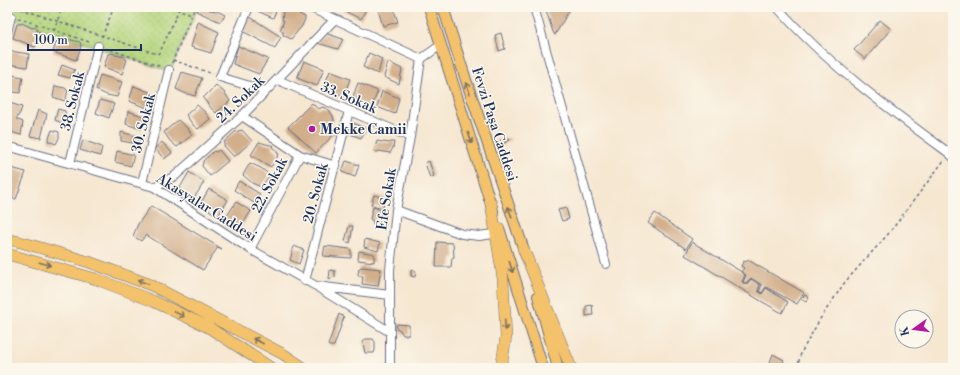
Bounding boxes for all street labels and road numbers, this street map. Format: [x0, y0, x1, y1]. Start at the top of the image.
street label: Fevzi Paşa Caddesi [467, 65, 521, 184]
street label: 38. Sokak [57, 69, 89, 133]
street label: 24. Sokak [213, 72, 269, 127]
street label: 33. Sokak [318, 78, 380, 118]
street label: 30. Sokak [128, 91, 160, 155]
street label: 22. Sokak [248, 154, 292, 216]
street label: 20. Sokak [299, 161, 333, 225]
street label: Efe Sokak [373, 166, 401, 231]
street label: Akasyalar Caddesi [152, 169, 260, 246]

